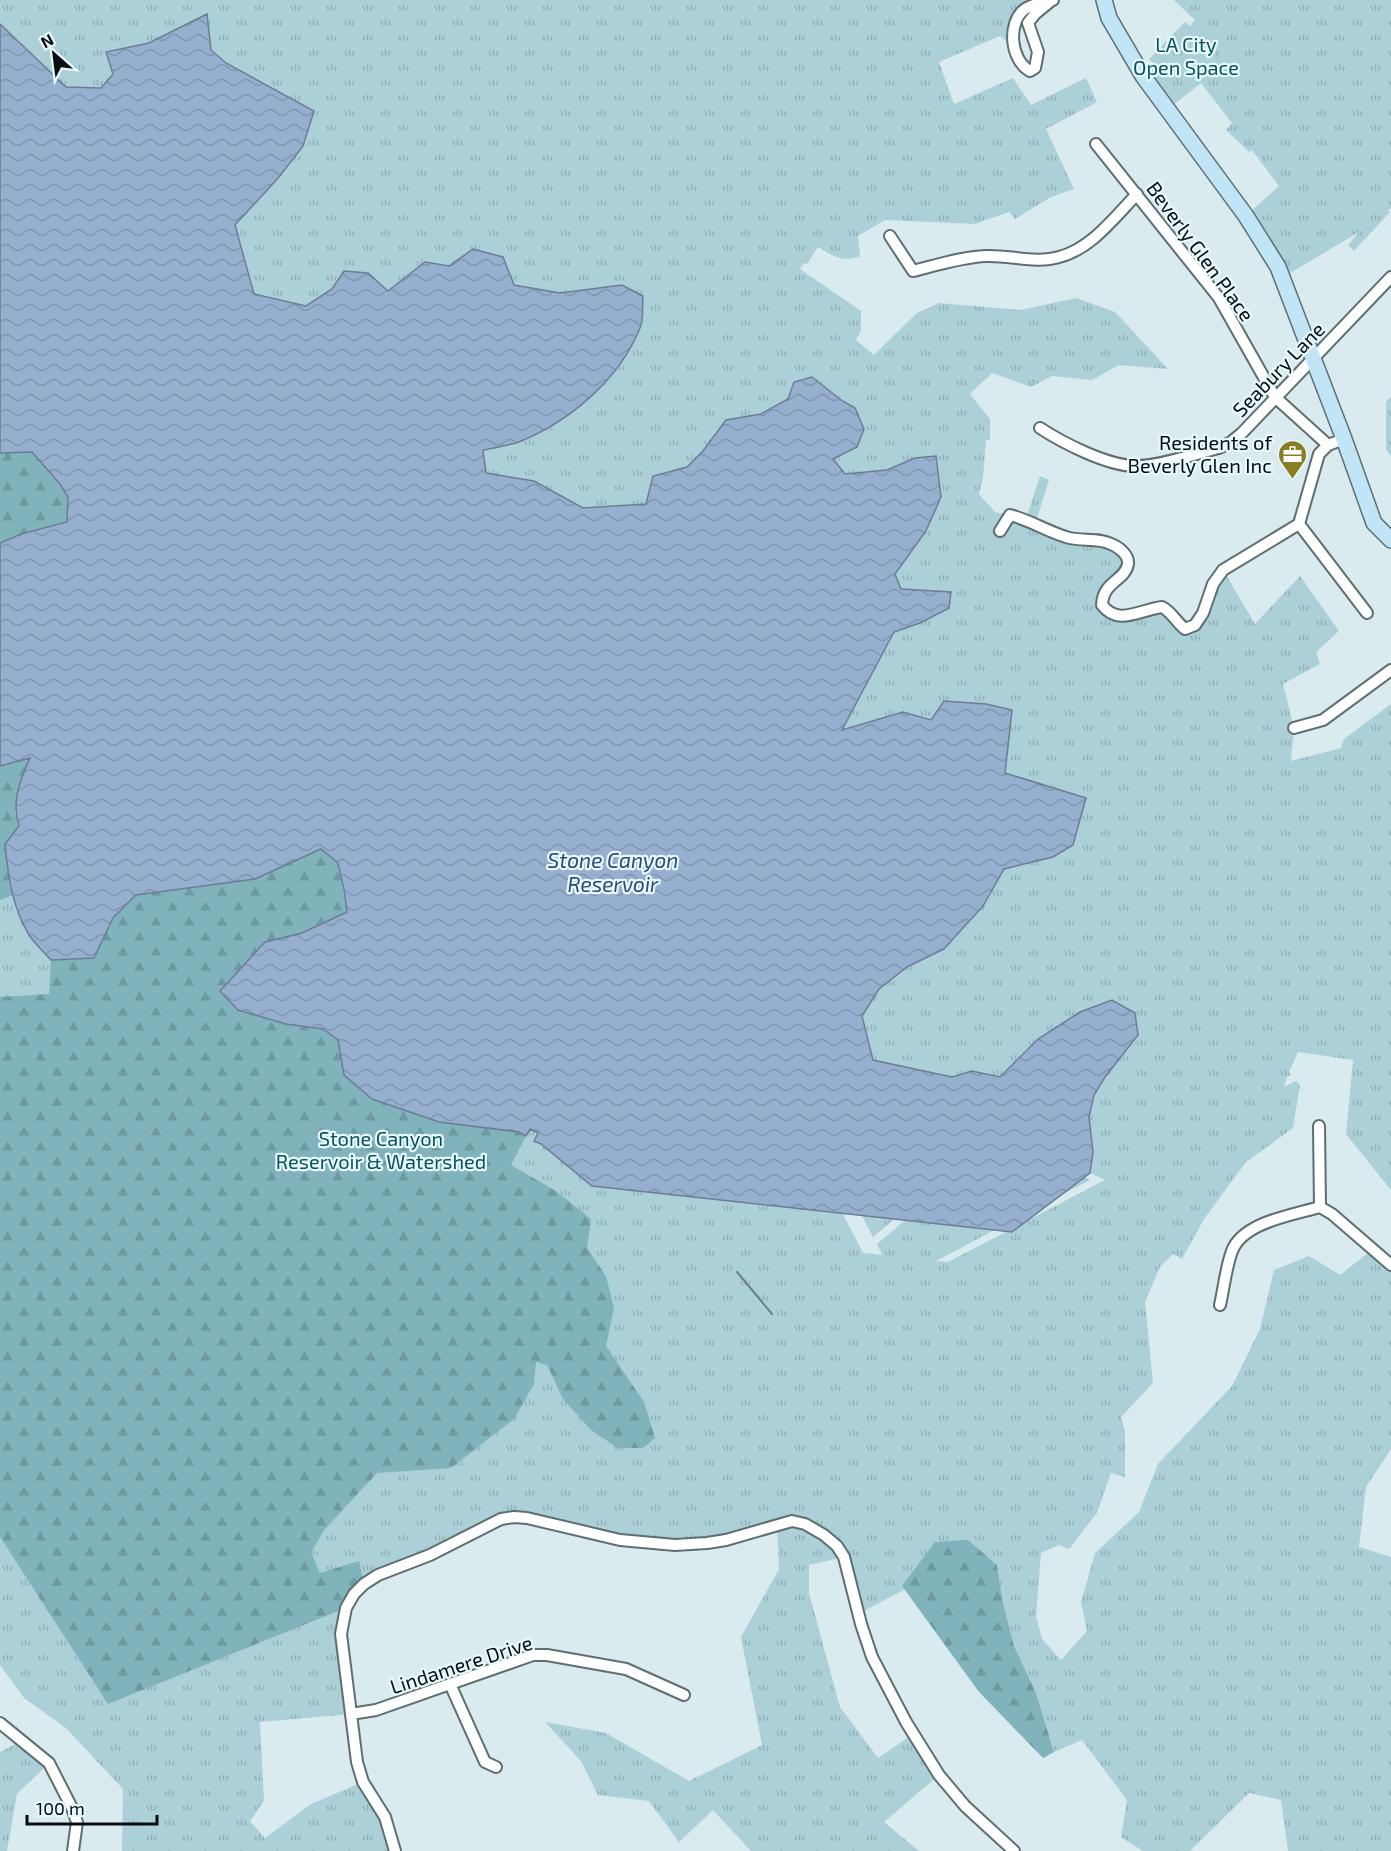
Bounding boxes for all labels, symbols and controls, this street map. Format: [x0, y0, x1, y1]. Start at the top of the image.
north arrow [24, 24, 84, 84]
text: N [37, 29, 56, 51]
park label: LA City Open Space [1133, 32, 1239, 79]
street label: Beverly Glen Place [1142, 176, 1260, 326]
street label: Seabury Lane [1227, 317, 1329, 421]
place label: Residents of Beverly Glen Inc [1128, 430, 1272, 477]
office icon: Residents of Beverly Glen Inc [1277, 438, 1309, 480]
water label: Stone Canyon Reservoir [548, 847, 678, 896]
park label: Stone Canyon Reservoir & Watershed [276, 1126, 486, 1173]
street label: Lindamere Drive [387, 1630, 535, 1698]
scale bar [27, 1788, 158, 1826]
text: 100 m [36, 1797, 85, 1819]

